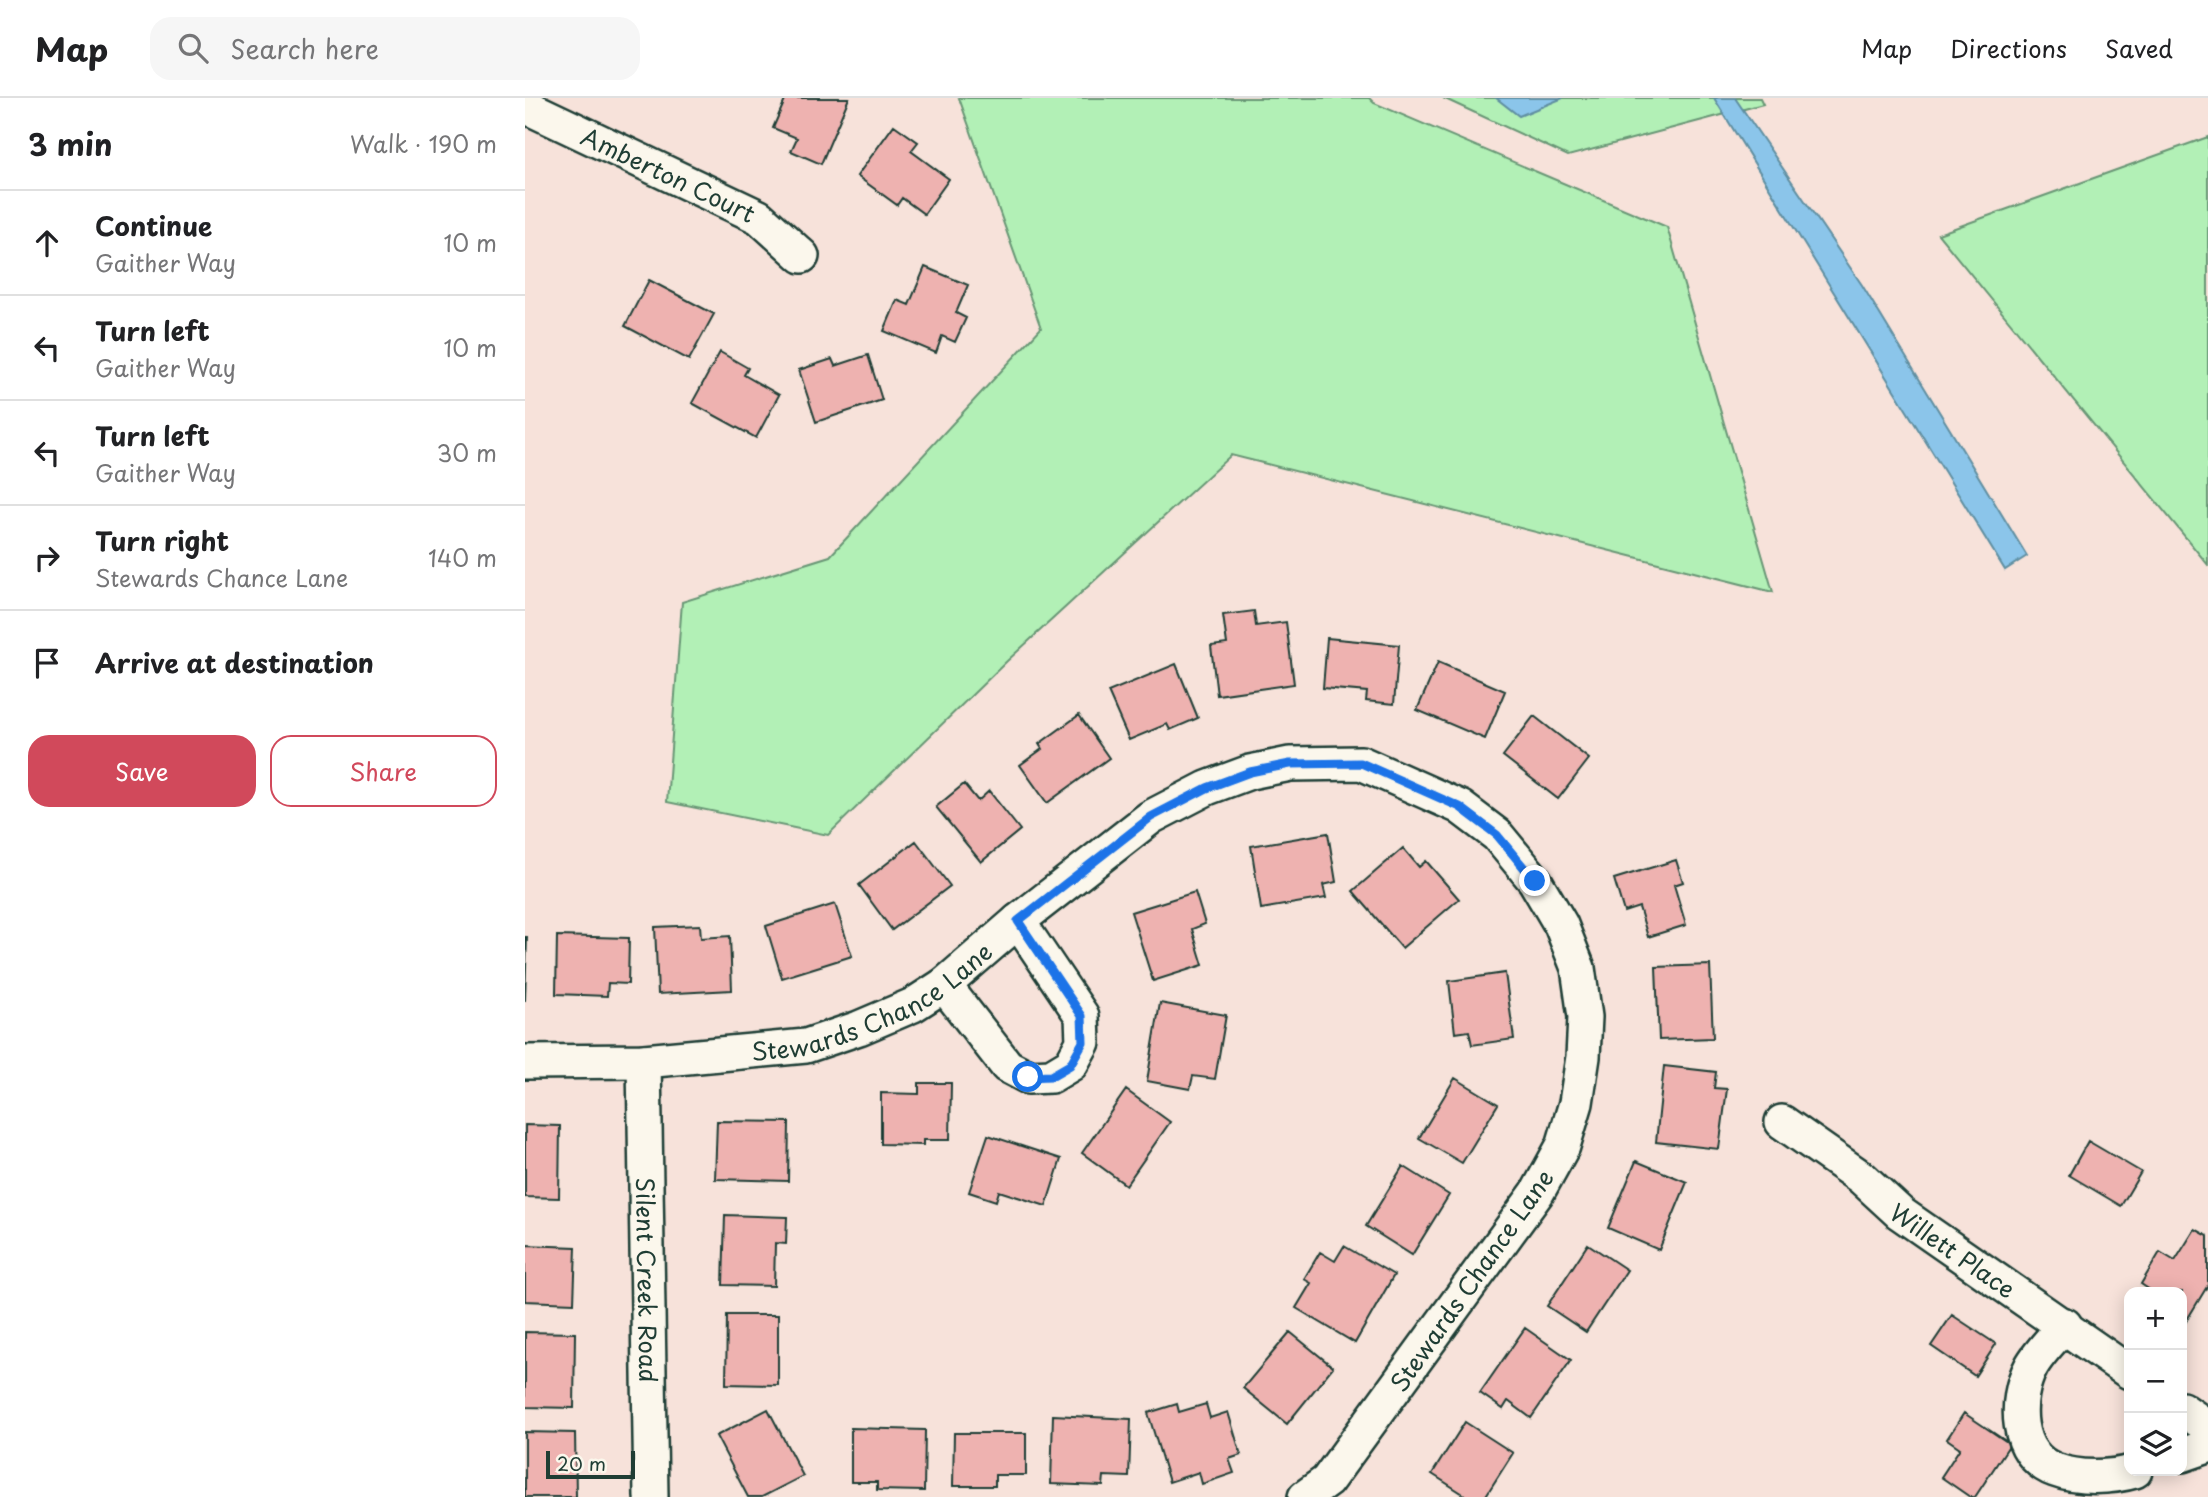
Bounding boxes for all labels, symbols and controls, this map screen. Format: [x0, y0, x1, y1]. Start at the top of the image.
search box [150, 17, 640, 80]
text: Map [35, 23, 108, 73]
icon: search [174, 29, 212, 67]
text: Search here [230, 29, 379, 68]
text: Map [1861, 30, 1912, 66]
text: Directions [1950, 30, 2067, 66]
text: Saved [2105, 30, 2173, 66]
street label: Amberton Court [576, 117, 762, 231]
text: 3 min [28, 121, 113, 166]
text: Walk · 190 m [350, 126, 497, 161]
text: Continue [95, 206, 212, 245]
icon: ahead [28, 224, 66, 262]
text: 10 m [443, 225, 497, 260]
text: Gaither Way [95, 245, 236, 280]
text: Turn left [95, 311, 210, 350]
icon: left [28, 329, 66, 367]
text: 10 m [443, 330, 497, 365]
text: Gaither Way [95, 350, 236, 385]
text: Turn left [95, 416, 210, 455]
icon: left [28, 434, 66, 472]
text: 30 m [436, 435, 497, 470]
text: Gaither Way [95, 455, 236, 490]
text: Turn right [95, 521, 229, 560]
icon: right [28, 539, 66, 577]
text: 140 m [428, 540, 497, 575]
text: Stewards Chance Lane [95, 560, 348, 595]
text: Arrive at destination [95, 643, 374, 682]
icon: arrive [28, 644, 66, 682]
button: Save [28, 735, 256, 807]
button: Share [270, 735, 497, 807]
route end [1519, 865, 1550, 896]
street label: Stewards Chance Lane [750, 934, 1000, 1069]
route start [1012, 1061, 1043, 1092]
street label: Stewards Chance Lane [1380, 1161, 1562, 1399]
street label: Silent Creek Road [628, 1177, 667, 1383]
street label: Willett Place [1883, 1193, 2023, 1306]
map controls [2124, 1287, 2187, 1476]
button: + [2124, 1287, 2187, 1350]
button: − [2124, 1350, 2187, 1413]
button: layers [2124, 1413, 2187, 1476]
scale bar [546, 1448, 635, 1480]
text: 20 m [557, 1449, 606, 1477]

